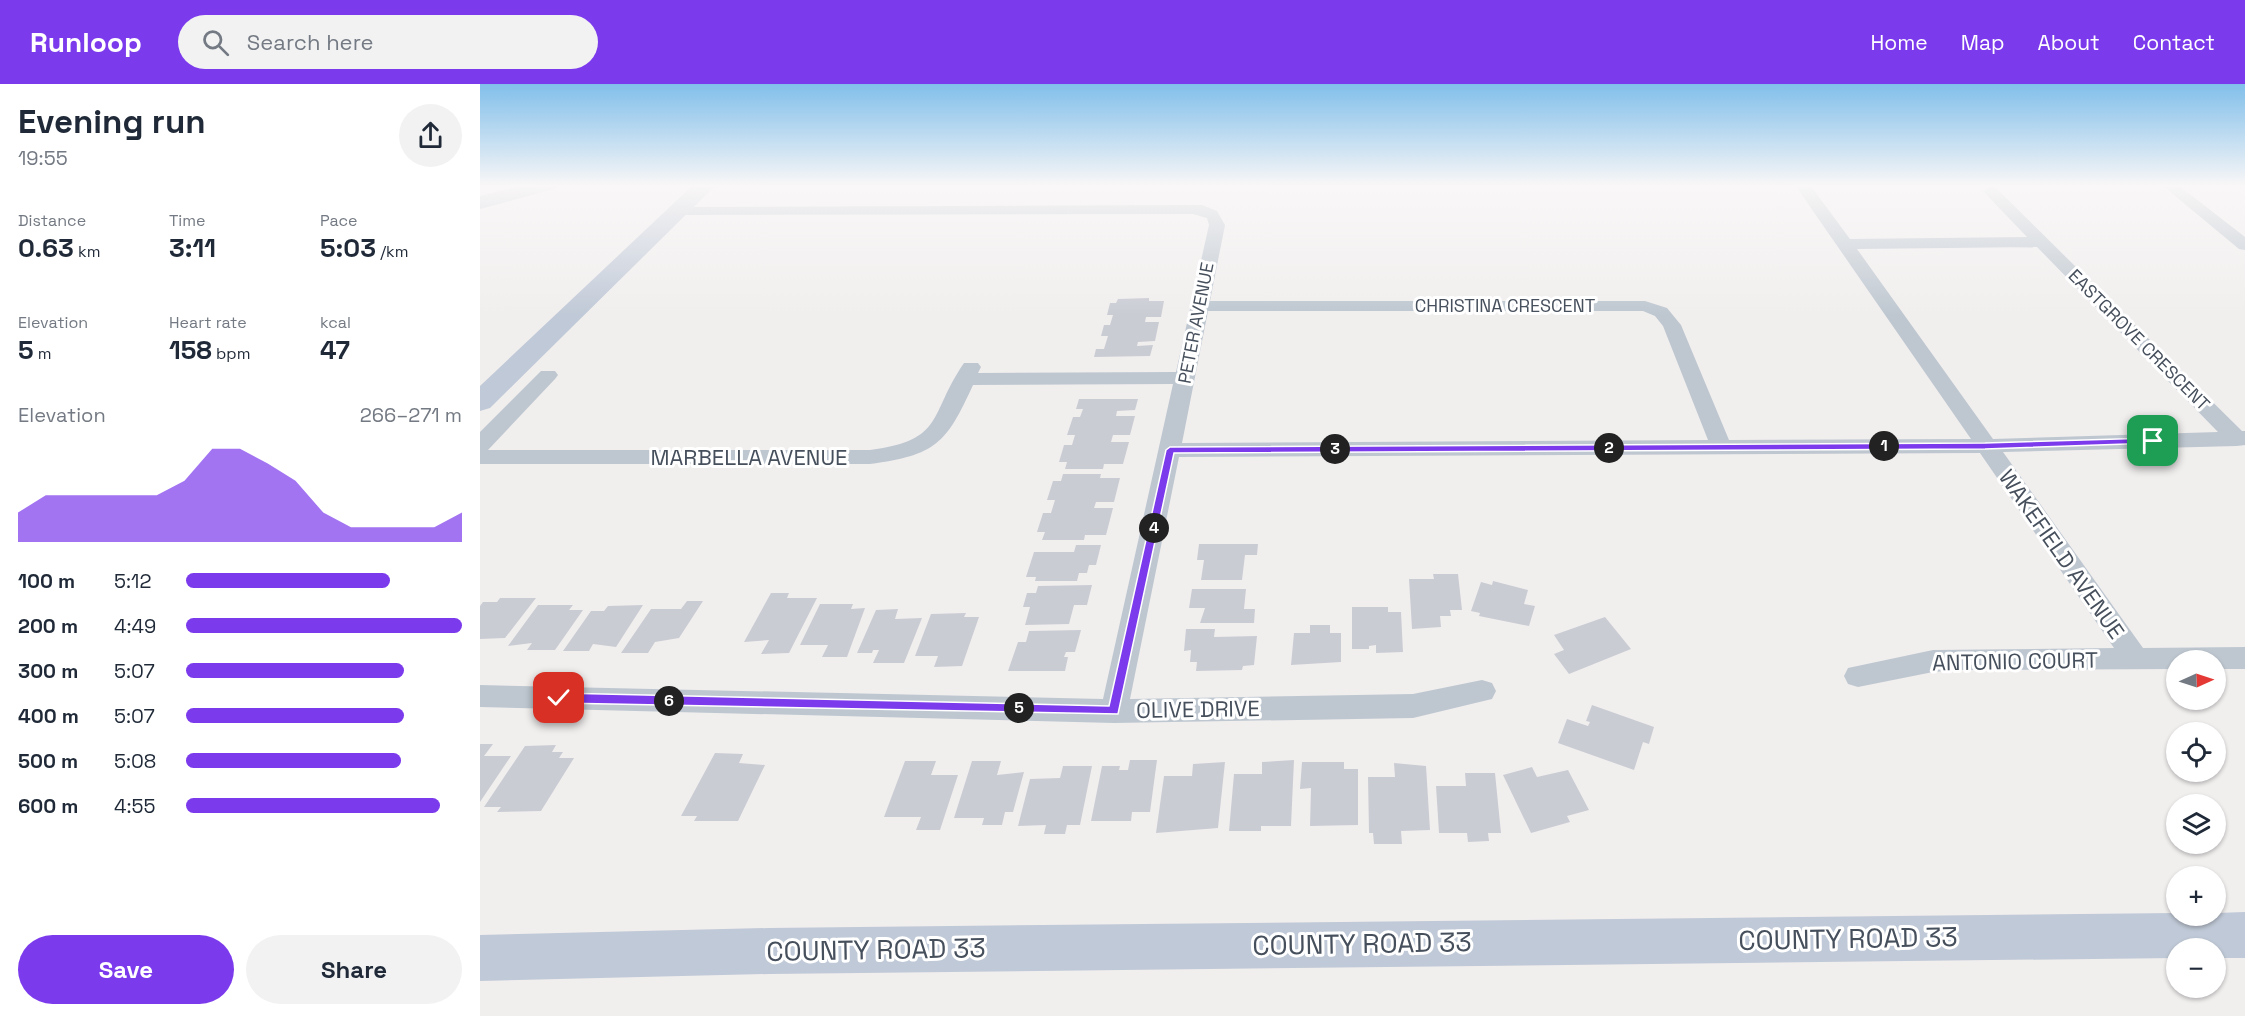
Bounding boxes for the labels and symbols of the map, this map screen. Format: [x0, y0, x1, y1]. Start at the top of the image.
street label: PETER AVENUE [1172, 260, 1219, 386]
street label: EASTGROVE CRESCENT [2064, 264, 2215, 416]
street label: CHRISTINA CRESCENT [1415, 294, 1596, 317]
pin [2127, 415, 2178, 466]
pin: 1 [1869, 431, 1899, 461]
pin: 2 [1594, 433, 1624, 463]
pin: 3 [1320, 434, 1350, 464]
street label: MARBELLA AVENUE [650, 443, 848, 471]
street label: WAKEFIELD AVENUE [1993, 464, 2131, 644]
pin: 4 [1139, 513, 1169, 543]
street label: ANTONIO COURT [1932, 646, 2098, 676]
north arrow [2166, 650, 2226, 710]
pin [533, 672, 584, 723]
pin: 6 [654, 686, 684, 716]
pin: 5 [1004, 693, 1034, 723]
street label: OLIVE DRIVE [1136, 694, 1260, 724]
street label: COUNTY ROAD 33 [1738, 919, 1958, 958]
street label: COUNTY ROAD 33 [1252, 924, 1472, 963]
street label: COUNTY ROAD 33 [766, 930, 986, 969]

